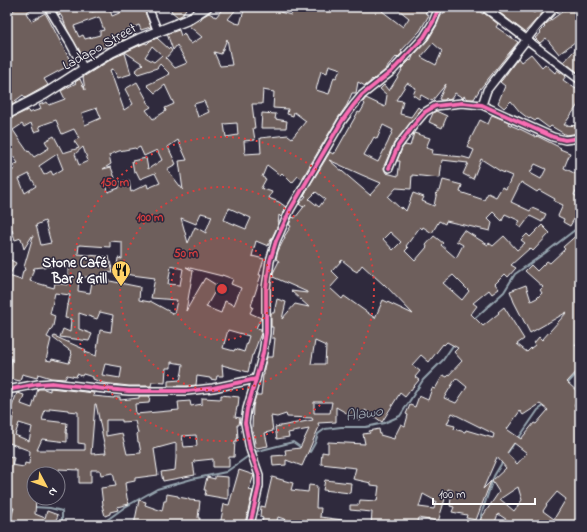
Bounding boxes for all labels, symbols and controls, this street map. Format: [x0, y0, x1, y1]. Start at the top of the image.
street label: Ladapo Street [59, 18, 141, 76]
text: 150 m [101, 174, 130, 192]
text: 100 m [137, 209, 164, 227]
text: 50 m [174, 245, 199, 263]
place label: Stone Café Bar & Grill [42, 253, 108, 290]
restaurant icon: Stone Café Bar & Grill [110, 259, 132, 287]
centre of rings [215, 282, 229, 296]
water label: Alawo [344, 400, 386, 428]
north arrow [26, 466, 66, 506]
scale bar [433, 480, 535, 506]
text: N [44, 484, 61, 500]
text: 100 m [439, 486, 466, 504]

